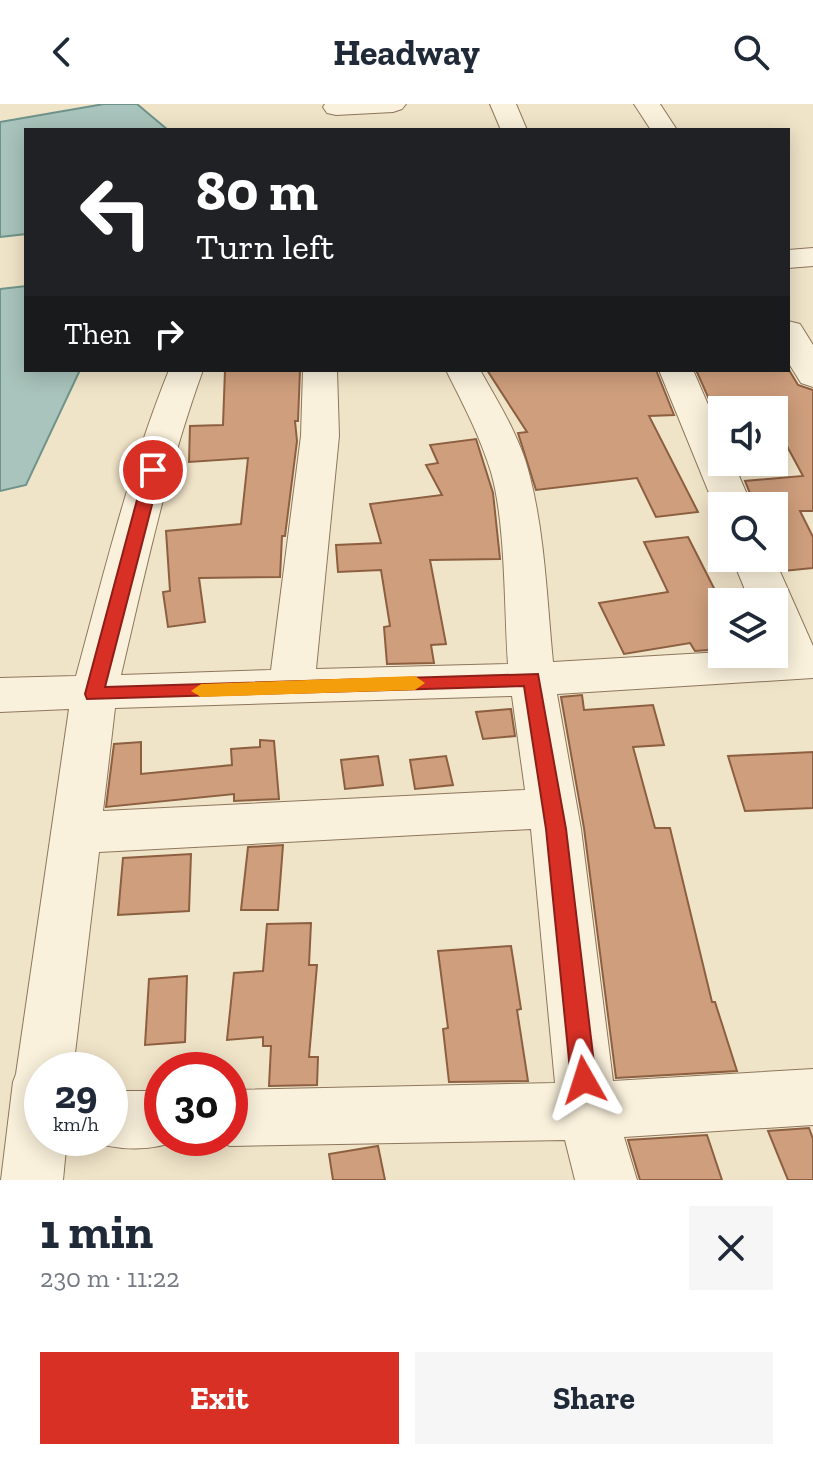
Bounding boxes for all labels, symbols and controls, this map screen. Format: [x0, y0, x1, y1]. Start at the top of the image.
icon: back [40, 30, 84, 74]
icon: search [729, 30, 773, 74]
text: Headway [333, 31, 480, 74]
text: 80 m [196, 157, 318, 224]
icon: left [64, 160, 168, 264]
text: Turn left [196, 225, 334, 268]
icon: right [147, 312, 191, 356]
text: Then [64, 316, 131, 352]
map controls [708, 396, 788, 668]
button: sound [708, 396, 788, 476]
pin [119, 436, 187, 504]
icon: arrive [131, 448, 175, 492]
button: search [708, 492, 788, 572]
button: layers [708, 588, 788, 668]
position arrow [542, 1038, 626, 1122]
speed limit sign: 30 [144, 1052, 248, 1156]
text: 29 [55, 1070, 97, 1118]
text: km/h [53, 1112, 99, 1136]
text: 1 min [40, 1203, 153, 1260]
button: close [689, 1206, 773, 1290]
text: 230 m · 11:22 [40, 1262, 180, 1294]
button: Exit [40, 1352, 399, 1444]
button: Share [415, 1352, 773, 1444]

